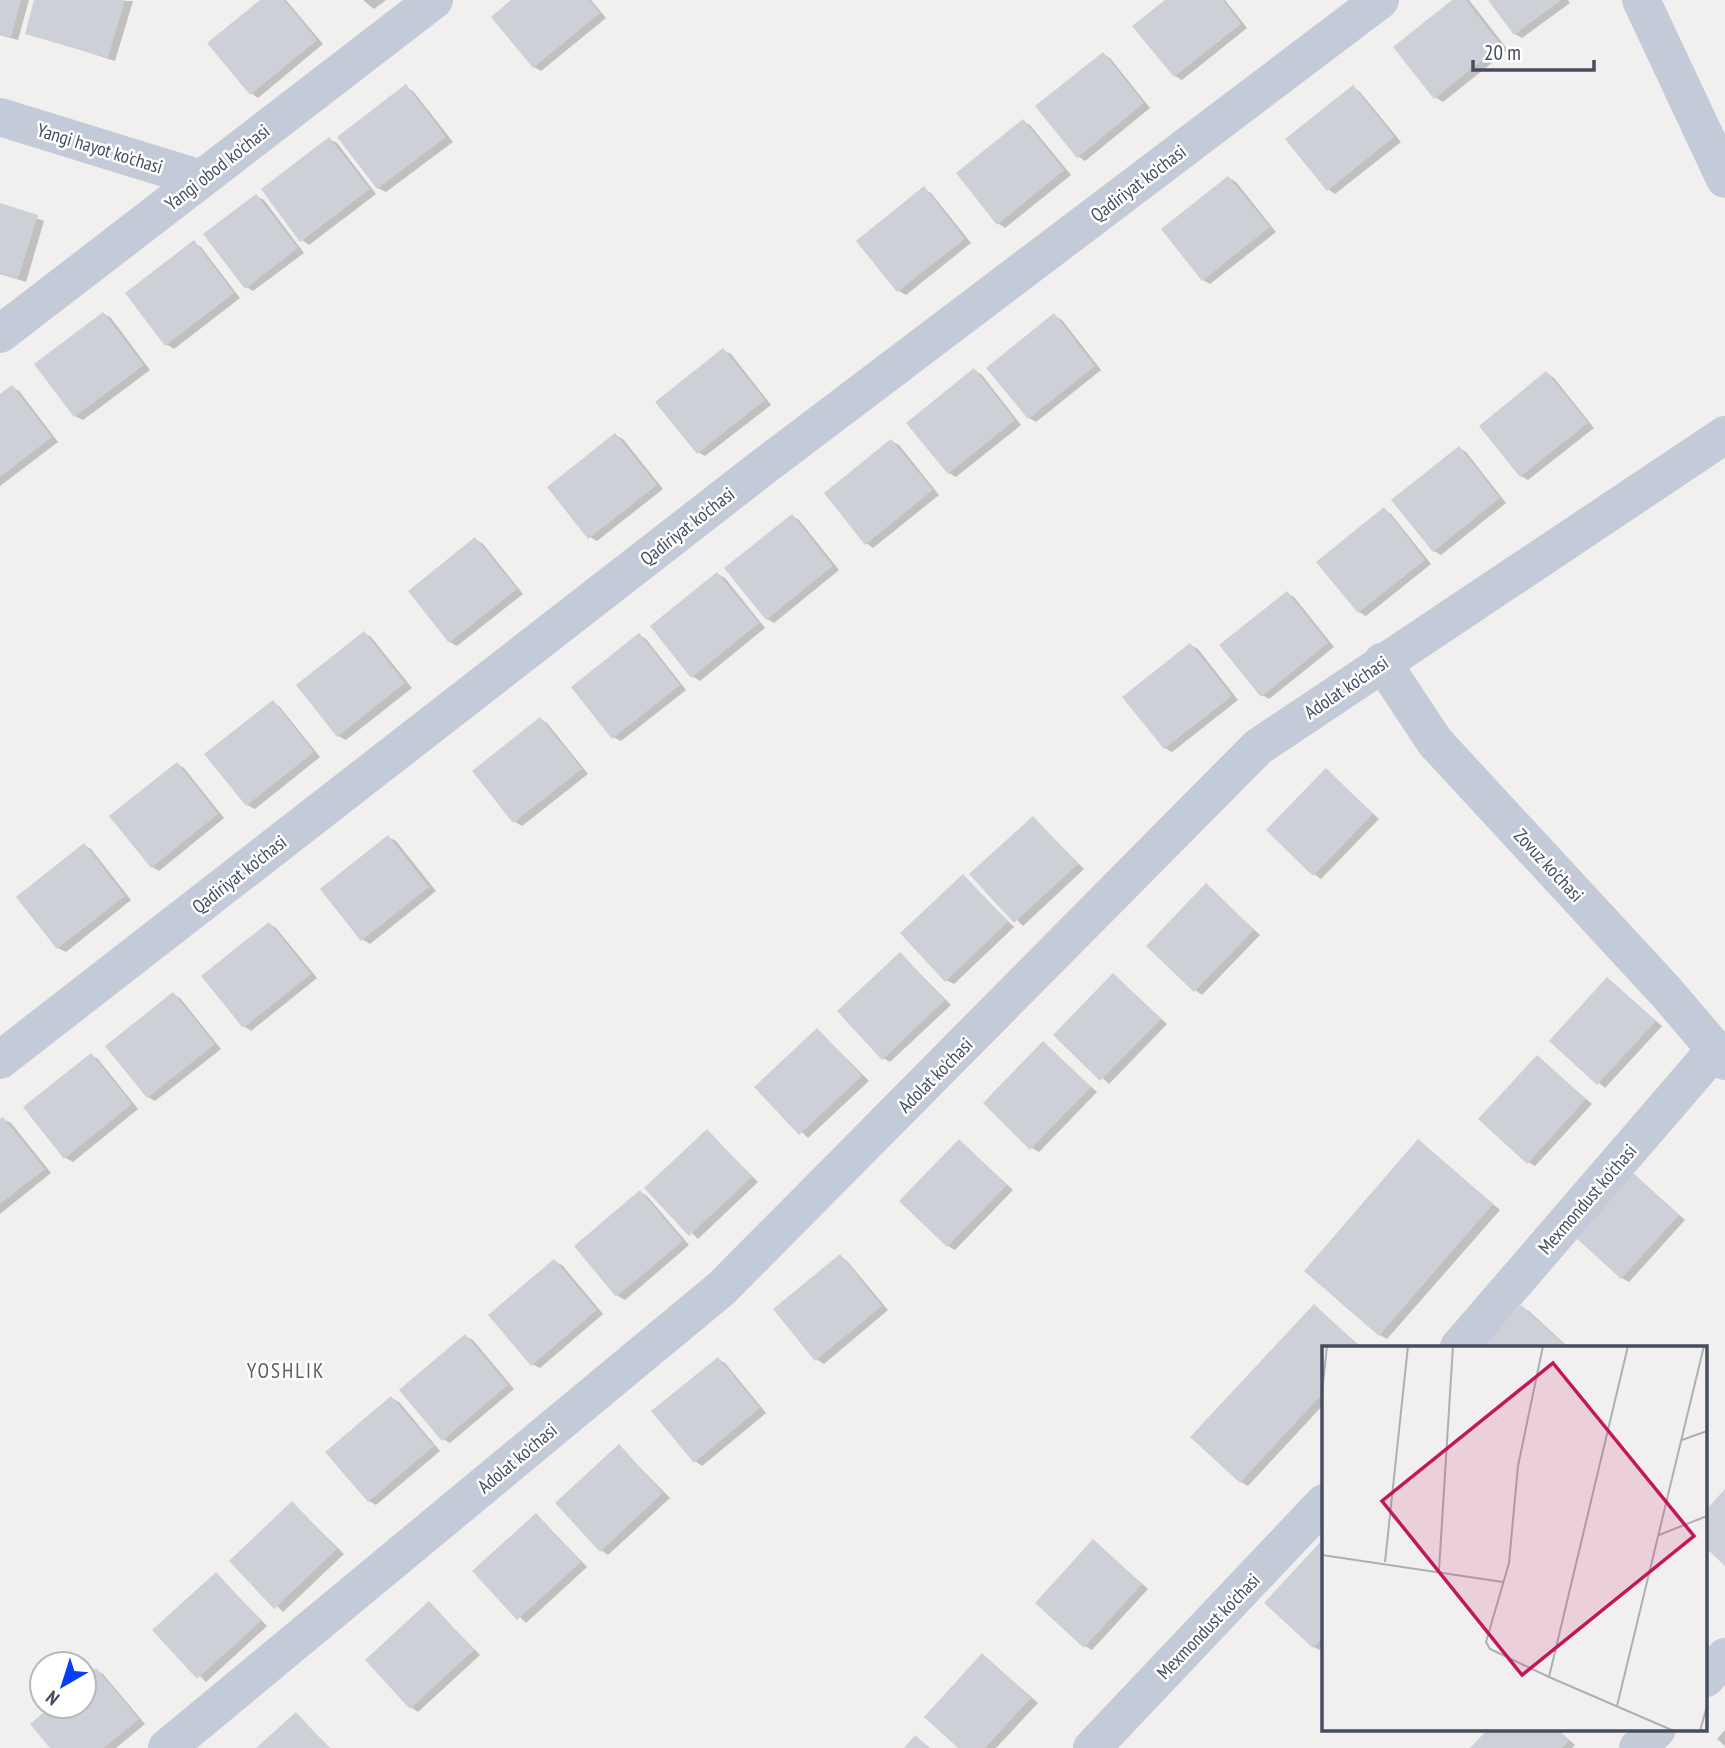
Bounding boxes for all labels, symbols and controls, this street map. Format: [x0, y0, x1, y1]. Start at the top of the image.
scale bar [1473, 28, 1594, 72]
text: 20 m [1484, 39, 1521, 66]
street label: Yangi hayot ko'chasi [34, 118, 166, 178]
street label: Yangi obod ko'chasi [160, 119, 274, 215]
street label: Qadiriyat ko'chasi [1086, 139, 1190, 227]
street label: Qadiriyat ko'chasi [635, 482, 739, 570]
street label: Adolat ko'chasi [1299, 650, 1393, 724]
street label: Zovuz ko'chasi [1509, 823, 1589, 907]
street label: Qadiriyat ko'chasi [187, 830, 291, 918]
street label: Adolat ko'chasi [892, 1032, 978, 1118]
street label: Mexmondust ko'chasi [1533, 1139, 1641, 1259]
inset map [1322, 1346, 1708, 1730]
district label: YOSHLIK [247, 1357, 325, 1384]
street label: Adolat ko'chasi [472, 1418, 562, 1498]
street label: Mexmondust ko'chasi [1151, 1568, 1265, 1684]
north arrow [28, 1650, 98, 1720]
text: N [41, 1686, 64, 1711]

